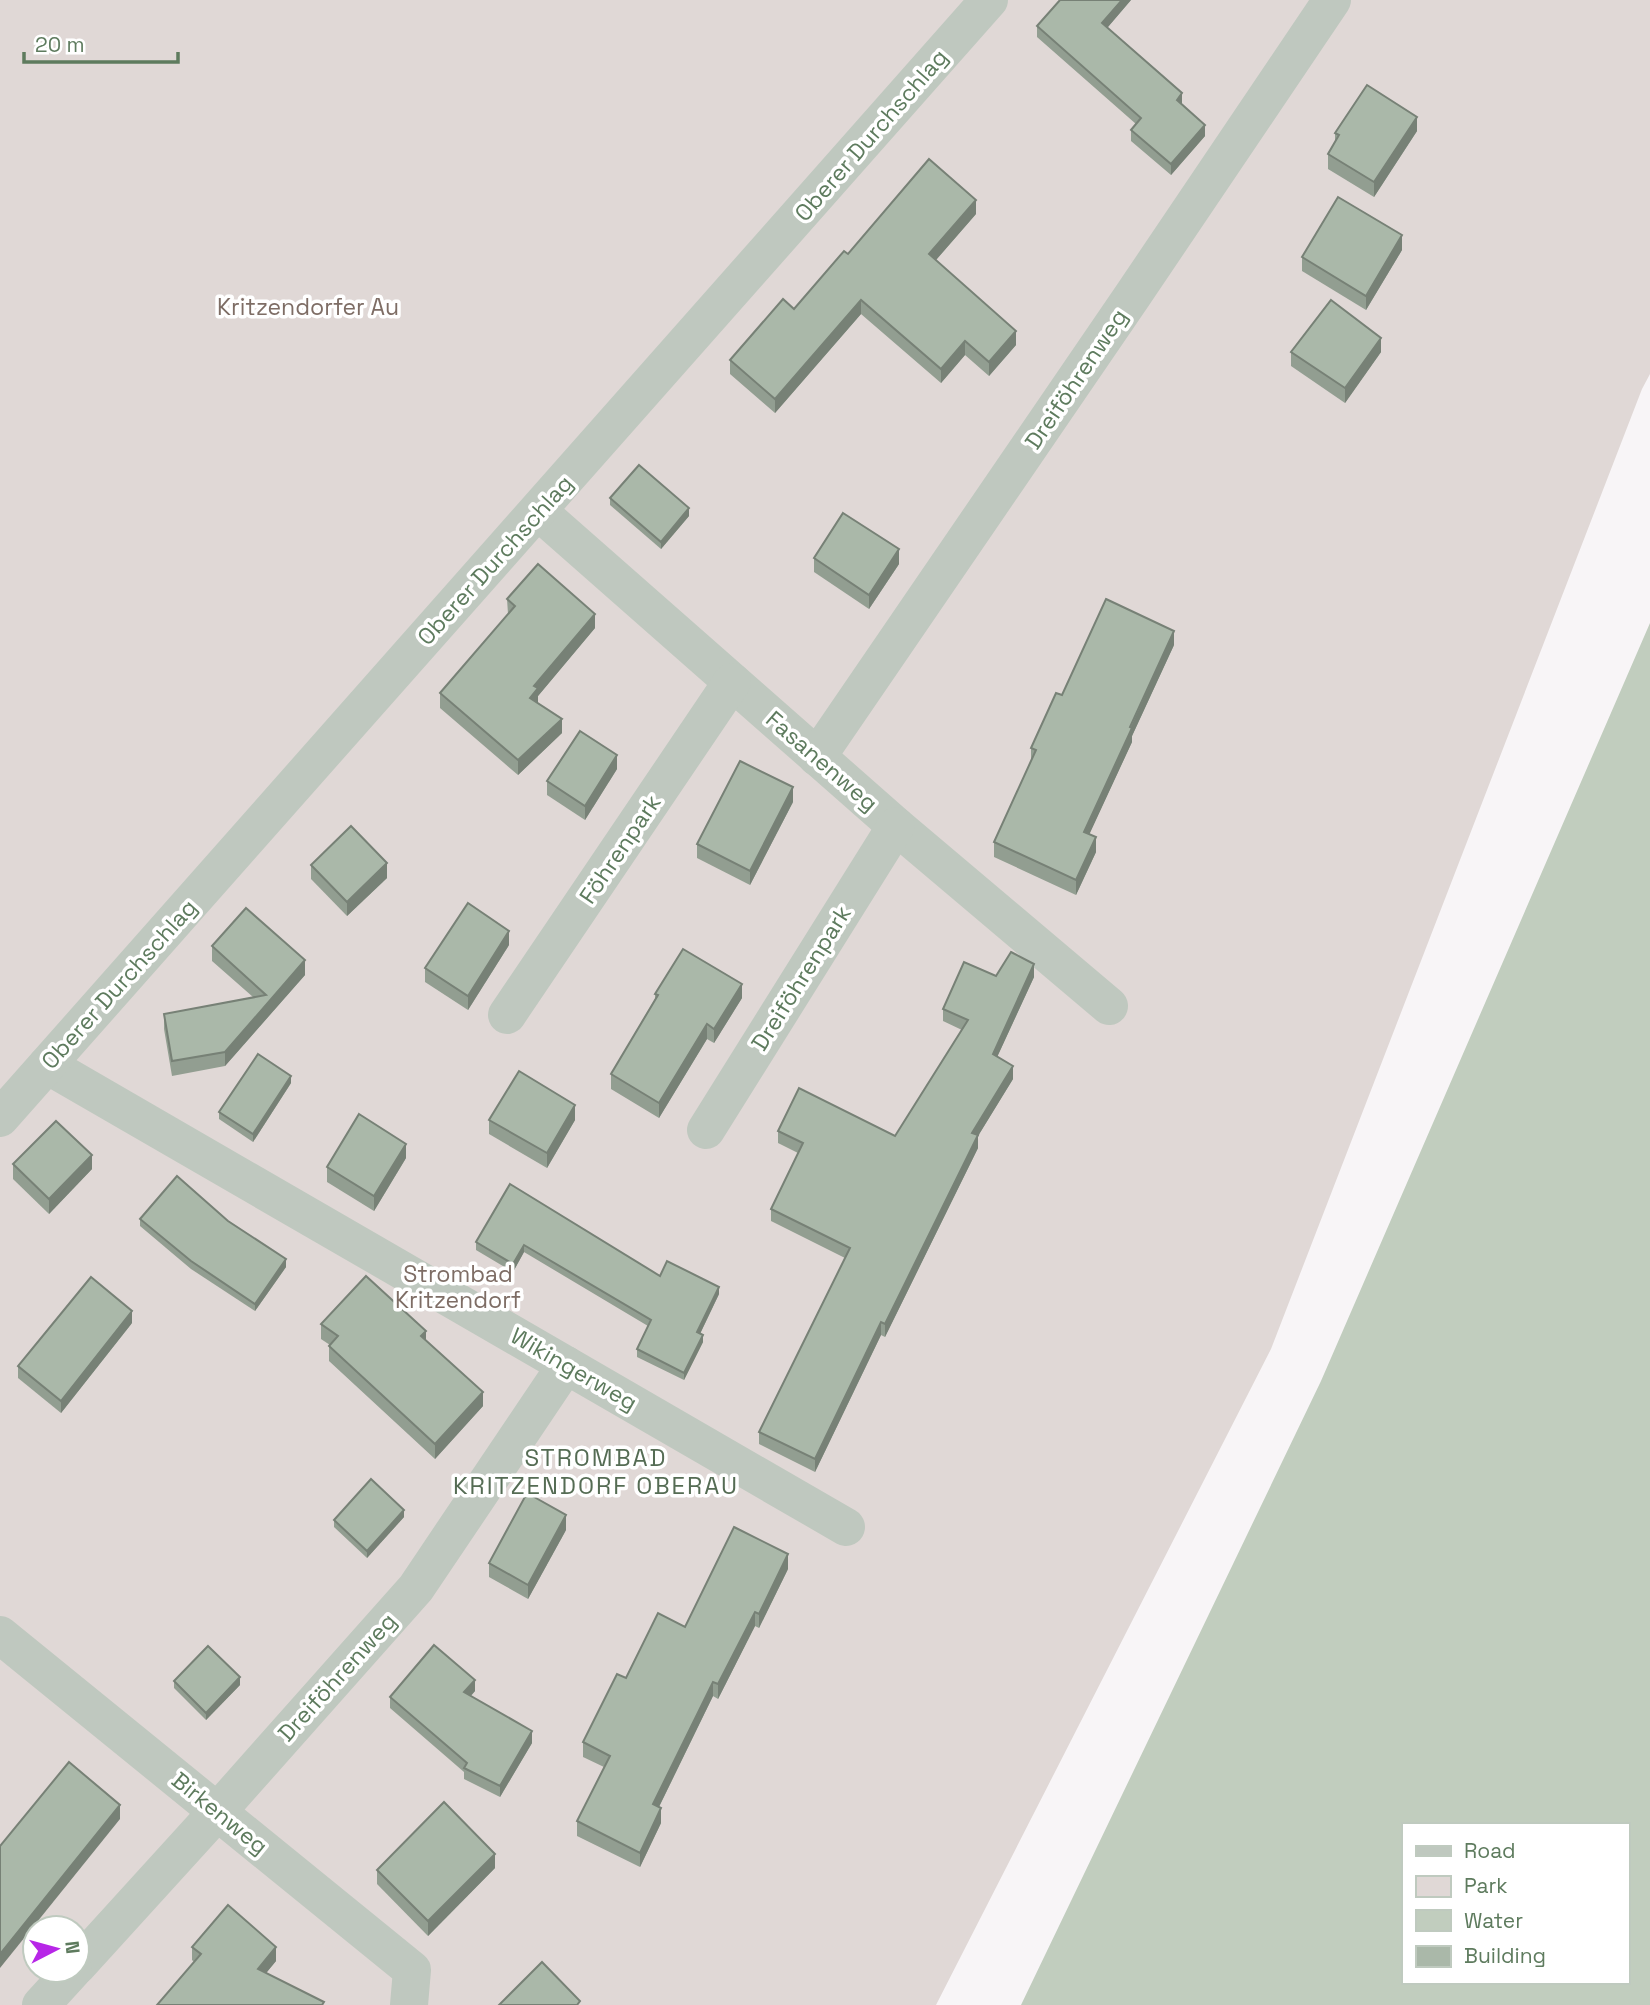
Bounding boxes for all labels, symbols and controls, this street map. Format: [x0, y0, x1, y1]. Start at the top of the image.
scale bar [24, 21, 178, 65]
text: 20 m [35, 31, 85, 58]
street label: Oberer Durchschlag [788, 43, 954, 227]
park label: Kritzendorfer Au [217, 292, 399, 322]
street label: Dreiföhrenweg [1018, 303, 1134, 455]
street label: Oberer Durchschlag [411, 469, 579, 651]
street label: Fasanenweg [760, 704, 884, 818]
street label: Föhrenpark [572, 789, 668, 909]
street label: Oberer Durchschlag [35, 893, 203, 1075]
street label: Dreiföhrenpark [744, 900, 858, 1056]
park label: Strombad Kritzendorf [395, 1259, 521, 1315]
street label: Wikingerweg [505, 1321, 643, 1417]
district label: STROMBAD KRITZENDORF OBERAU [453, 1442, 739, 1501]
street label: Dreiföhrenweg [271, 1606, 403, 1748]
street label: Birkenweg [166, 1765, 274, 1861]
legend [1402, 1823, 1629, 1984]
text: Road [1464, 1837, 1516, 1864]
text: Park [1464, 1872, 1508, 1899]
text: Water [1464, 1907, 1523, 1934]
north arrow [21, 1914, 91, 1984]
text: N [59, 1940, 86, 1955]
text: Building [1464, 1942, 1546, 1969]

